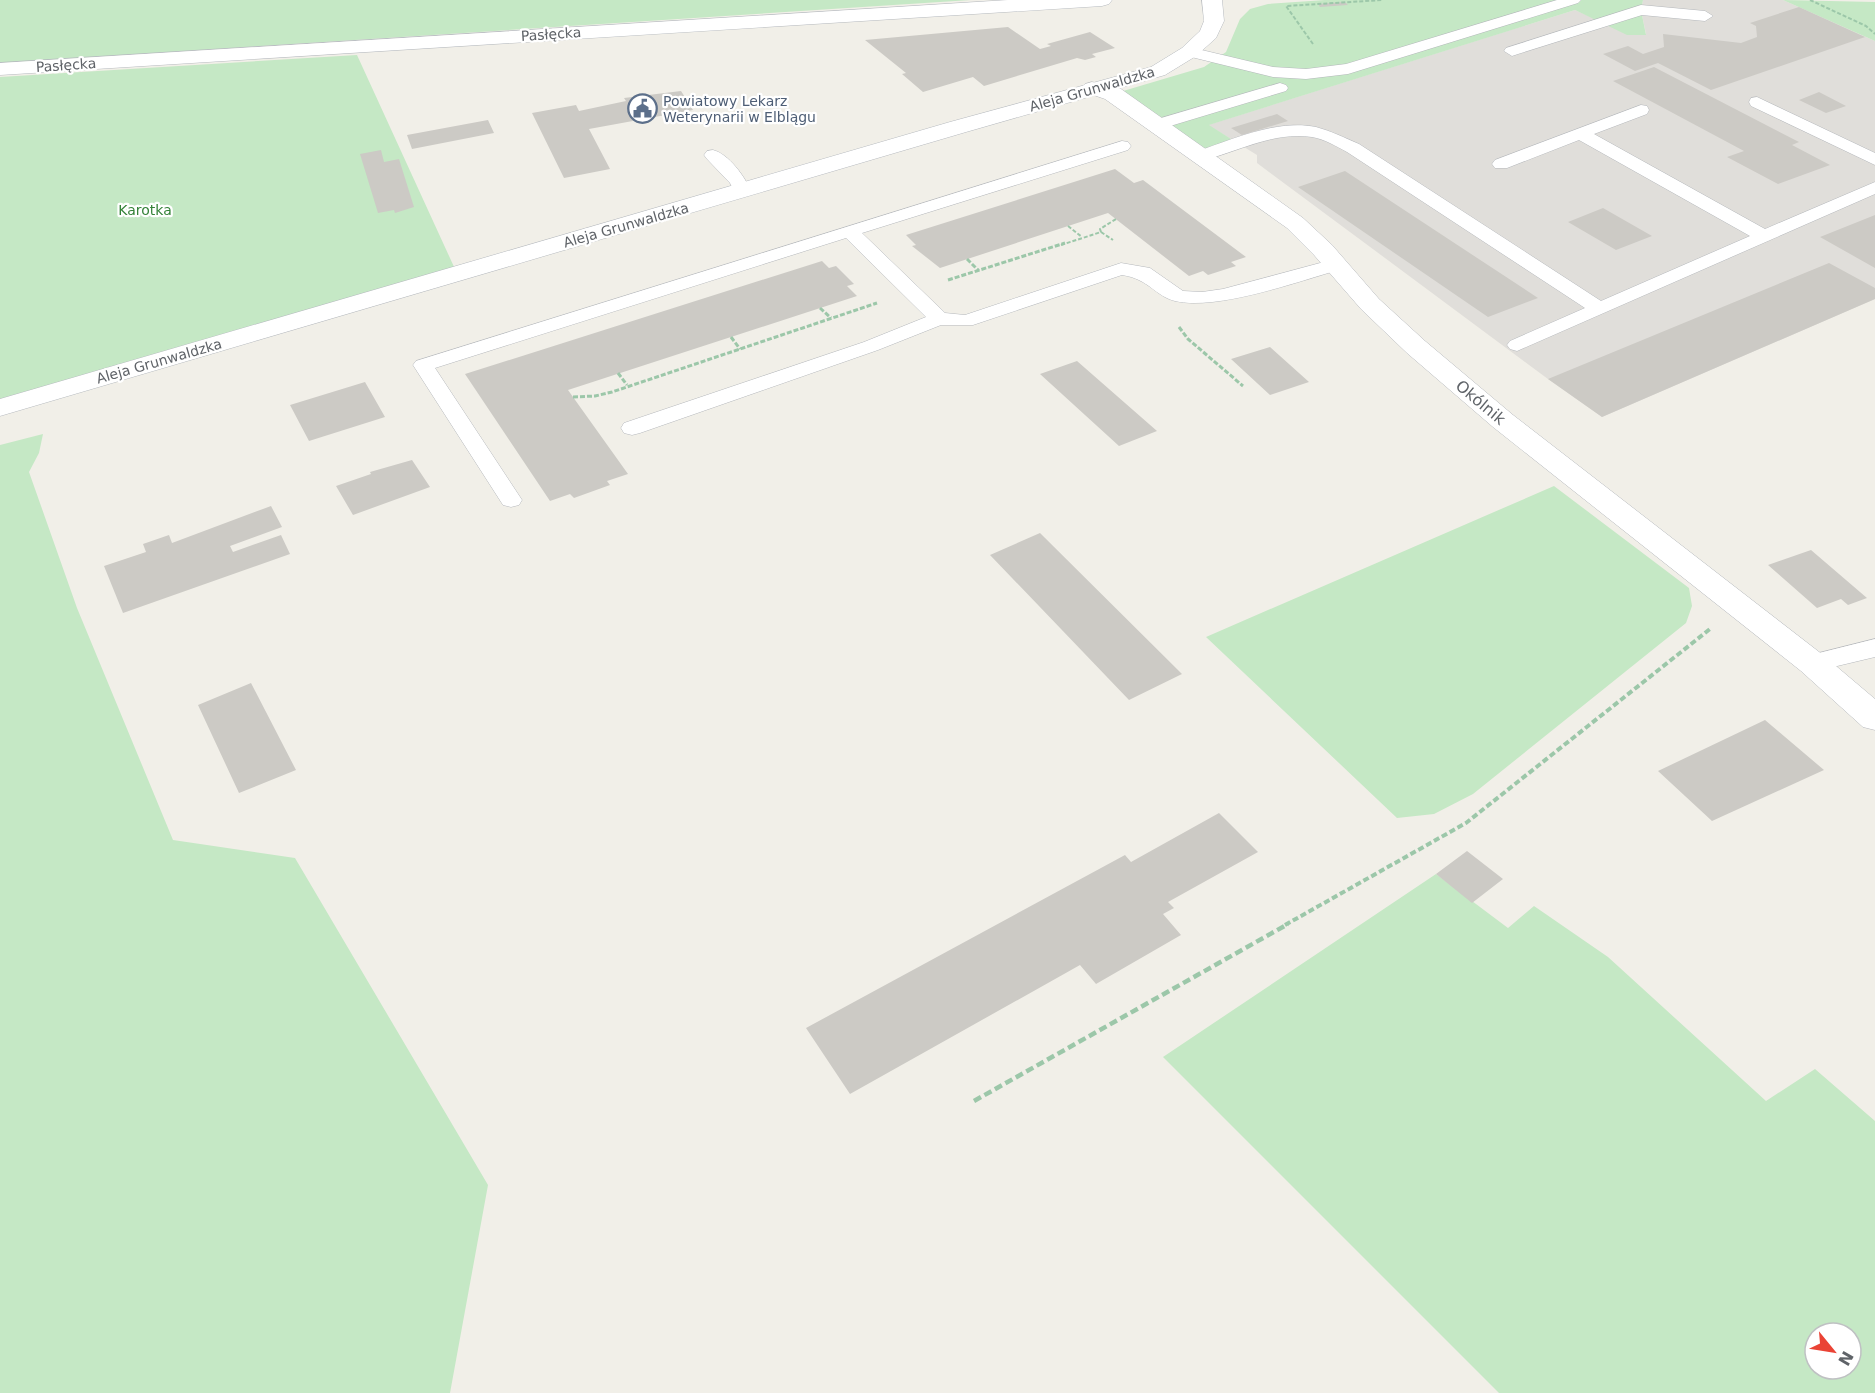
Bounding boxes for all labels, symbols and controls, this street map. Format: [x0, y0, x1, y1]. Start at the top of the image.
street label: Pasłęcka [520, 24, 582, 44]
street label: Pasłęcka [35, 55, 97, 75]
street label: Aleja Grunwaldzka [1027, 63, 1157, 115]
public building icon: Powiatowy Lekarz Weterynarii w Elblągu [626, 93, 658, 125]
place label: Powiatowy Lekarz Weterynarii w Elblągu [663, 93, 816, 125]
street label: Aleja Grunwaldzka [561, 199, 691, 251]
park label: Karotka [118, 202, 172, 218]
street label: Aleja Grunwaldzka [94, 335, 224, 387]
street label: Okólnik [1452, 376, 1510, 429]
north arrow [1803, 1321, 1863, 1381]
text: N [1834, 1348, 1857, 1369]

